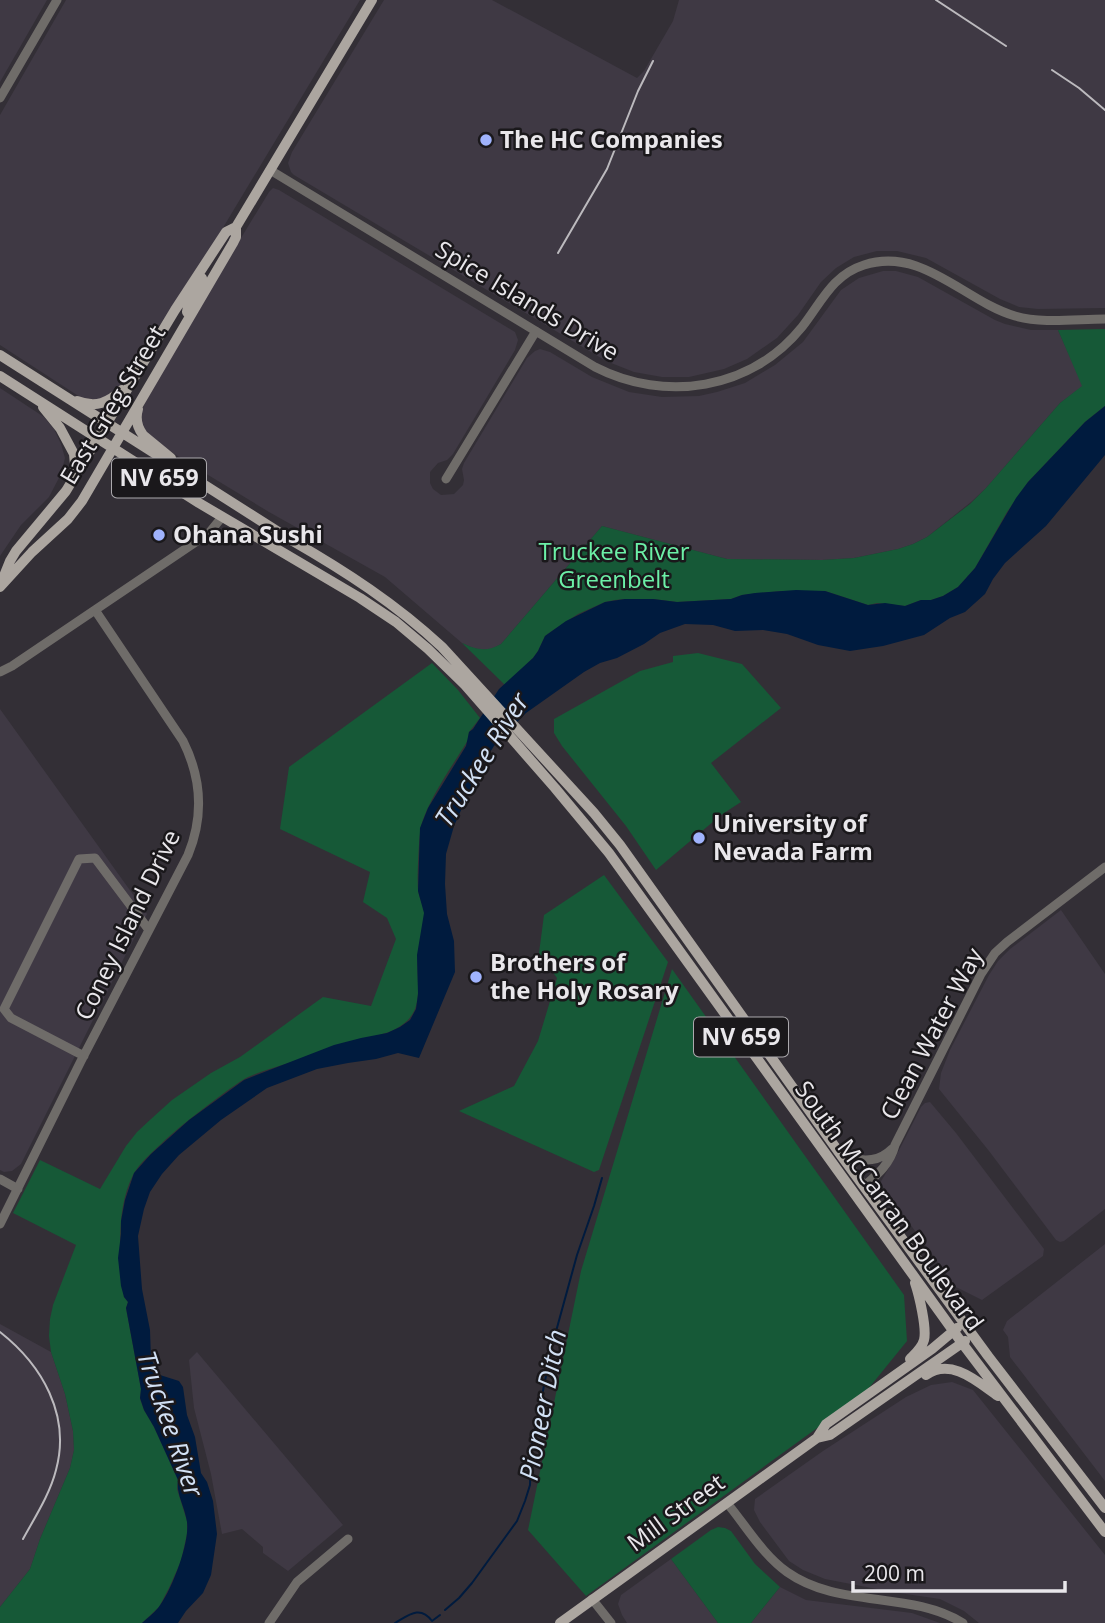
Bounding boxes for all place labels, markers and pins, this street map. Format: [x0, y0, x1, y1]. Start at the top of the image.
place label: The HC Companies [500, 122, 723, 155]
marker: The HC Companies [478, 132, 494, 148]
place label: Ohana Sushi [173, 517, 323, 550]
marker: Ohana Sushi [151, 527, 167, 543]
place label: University of Nevada Farm [713, 806, 873, 867]
marker: University of Nevada Farm [691, 830, 707, 846]
place label: Brothers of the Holy Rosary [490, 945, 679, 1006]
marker: Brothers of the Holy Rosary [468, 969, 484, 985]

